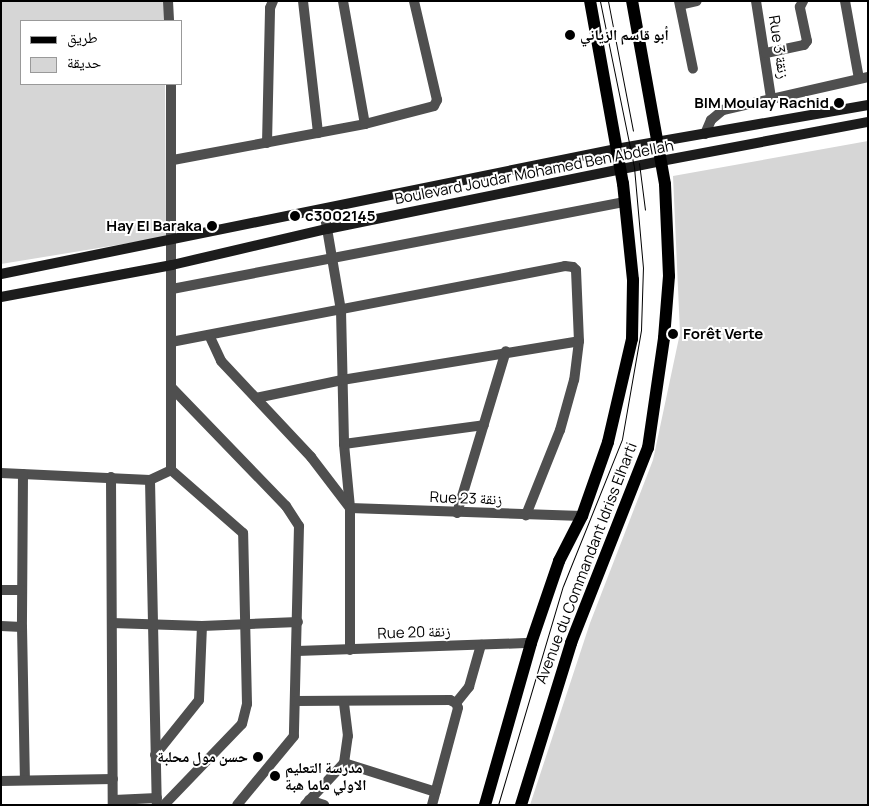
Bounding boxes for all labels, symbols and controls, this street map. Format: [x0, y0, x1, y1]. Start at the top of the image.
street label: Rue 3 زنقة [765, 14, 793, 80]
legend [20, 20, 182, 85]
place label: أبو قاسم الزياني [580, 26, 669, 44]
text: طريق [67, 27, 98, 48]
marker: أبو قاسم الزياني [564, 29, 576, 41]
text: حديقة [67, 52, 101, 73]
place label: BIM Moulay Rachid [694, 94, 829, 112]
marker: BIM Moulay Rachid [833, 97, 845, 109]
street label: Boulevard Joudar Mohamed Ben Abdellah [393, 136, 675, 208]
place label: c3002145 [305, 207, 376, 225]
marker: c3002145 [289, 210, 301, 222]
place label: Hay El Baraka [106, 217, 202, 235]
marker: Hay El Baraka [206, 220, 218, 232]
place label: Forêt Verte [683, 325, 763, 343]
marker: Forêt Verte [667, 328, 679, 340]
street label: Avenue du Commandant Idriss Elharti [532, 440, 640, 686]
street label: Rue 23 زنقة [429, 488, 503, 508]
street label: Rue 20 زنقة [377, 622, 451, 642]
place label: حسن مول محلبة [157, 748, 248, 766]
marker: حسن مول محلبة [252, 751, 264, 763]
place label: مدرسة التعليم الاولي ماما هبة [285, 758, 366, 793]
marker: مدرسة التعليم الاولي ماما هبة [269, 770, 281, 782]

